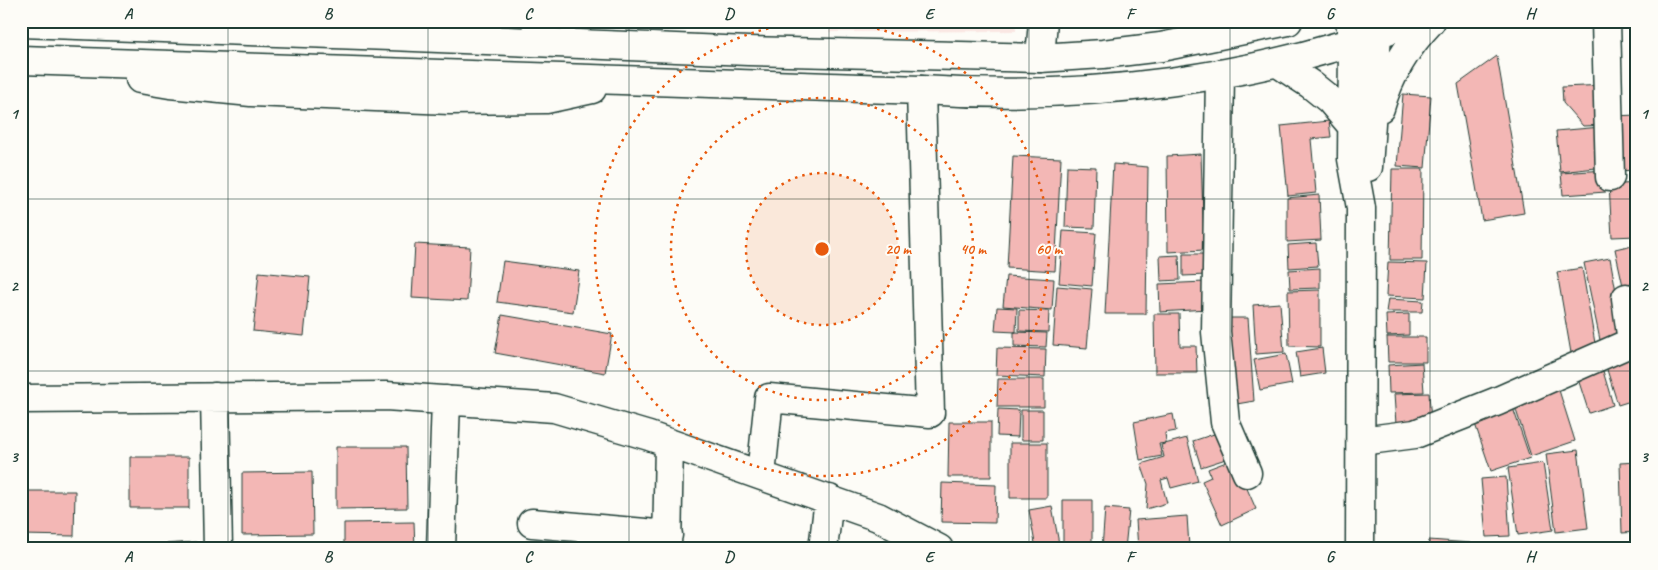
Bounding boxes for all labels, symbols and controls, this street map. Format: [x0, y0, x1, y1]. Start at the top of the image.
text: A [124, 4, 134, 24]
text: B [324, 4, 334, 24]
text: C [524, 4, 534, 24]
text: D [724, 4, 735, 24]
text: E [925, 4, 936, 24]
text: F [1126, 4, 1137, 24]
text: G [1326, 4, 1336, 24]
text: H [1525, 4, 1537, 24]
text: 1 [10, 104, 19, 124]
text: 1 [1640, 104, 1649, 124]
centre of rings [813, 240, 831, 258]
text: 20 m [885, 240, 912, 259]
text: 40 m [960, 240, 987, 259]
text: 60 m [1036, 240, 1063, 259]
text: 2 [10, 276, 19, 296]
text: 2 [1640, 276, 1649, 296]
text: 3 [10, 447, 19, 467]
text: 3 [1640, 447, 1649, 467]
text: A [124, 547, 134, 567]
text: B [324, 547, 334, 567]
text: C [524, 547, 534, 567]
text: D [724, 547, 735, 567]
text: E [925, 547, 936, 567]
text: F [1126, 547, 1137, 567]
text: G [1326, 547, 1336, 567]
text: H [1525, 547, 1537, 567]

